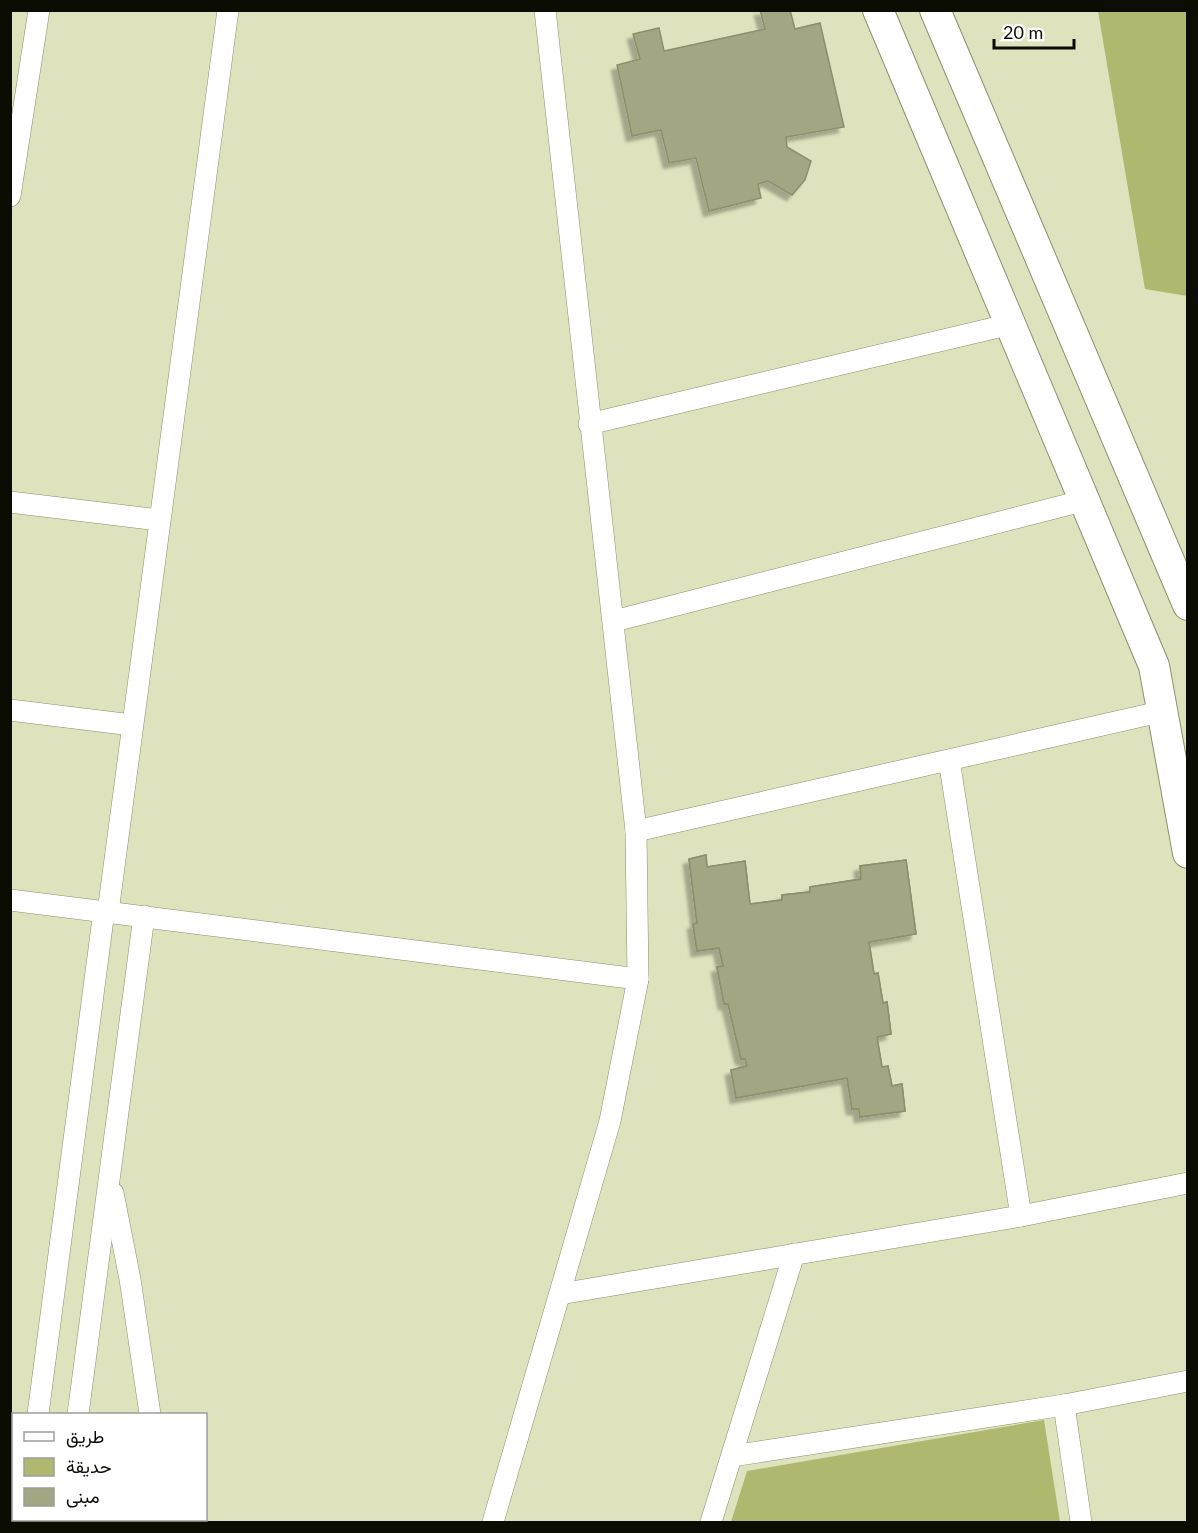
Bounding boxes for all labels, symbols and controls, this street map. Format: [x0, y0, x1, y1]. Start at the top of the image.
scale bar [994, 12, 1074, 50]
text: 20 m [1003, 21, 1043, 43]
legend [12, 1413, 207, 1521]
text: طريق [66, 1425, 104, 1448]
text: حديقة [66, 1455, 112, 1477]
text: مبنى [66, 1485, 100, 1508]

